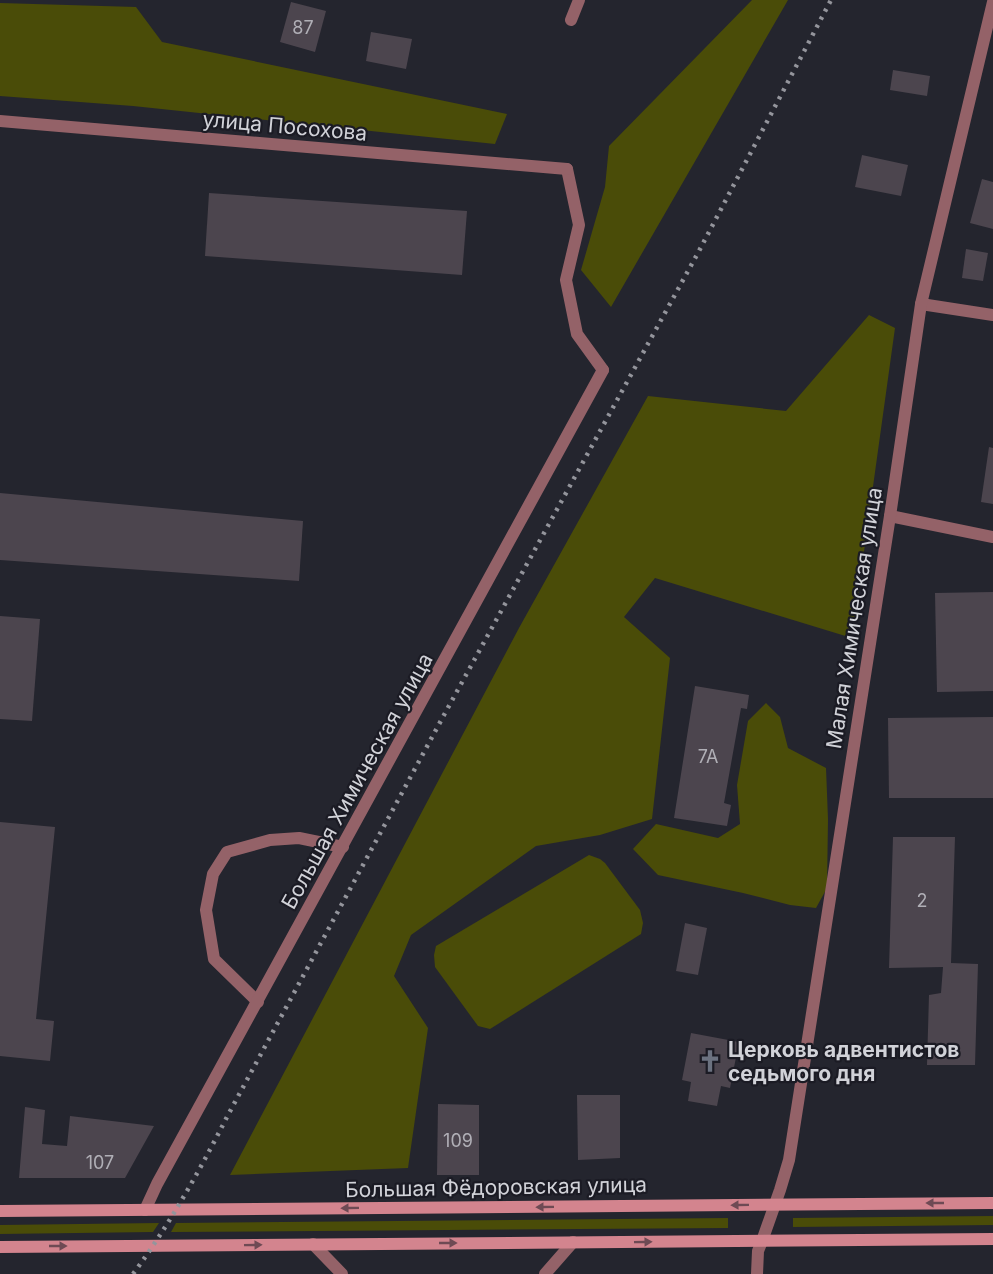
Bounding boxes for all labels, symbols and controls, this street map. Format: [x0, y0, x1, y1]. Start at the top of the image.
house number: 87 [292, 17, 314, 38]
street label: улица Посохова [202, 106, 368, 146]
street label: Малая Химическая улица [821, 486, 887, 750]
street label: Большая Химическая улица [276, 649, 438, 913]
house number: 7А [698, 746, 718, 767]
house number: 2 [917, 890, 927, 911]
place label: Церковь адвентистов седьмого дня [728, 1037, 959, 1086]
church icon: Церковь адвентистов седьмого дня [697, 1048, 723, 1074]
house number: 109 [443, 1130, 473, 1151]
house number: 107 [86, 1152, 114, 1173]
street label: Большая Фёдоровская улица [345, 1172, 647, 1202]
one-way arrow [925, 1198, 944, 1208]
one-way arrow [730, 1200, 749, 1210]
one-way arrow [535, 1202, 554, 1211]
one-way arrow [340, 1203, 359, 1213]
one-way arrow [634, 1237, 653, 1247]
one-way arrow [439, 1238, 458, 1248]
one-way arrow [244, 1240, 263, 1250]
one-way arrow [49, 1242, 68, 1251]

